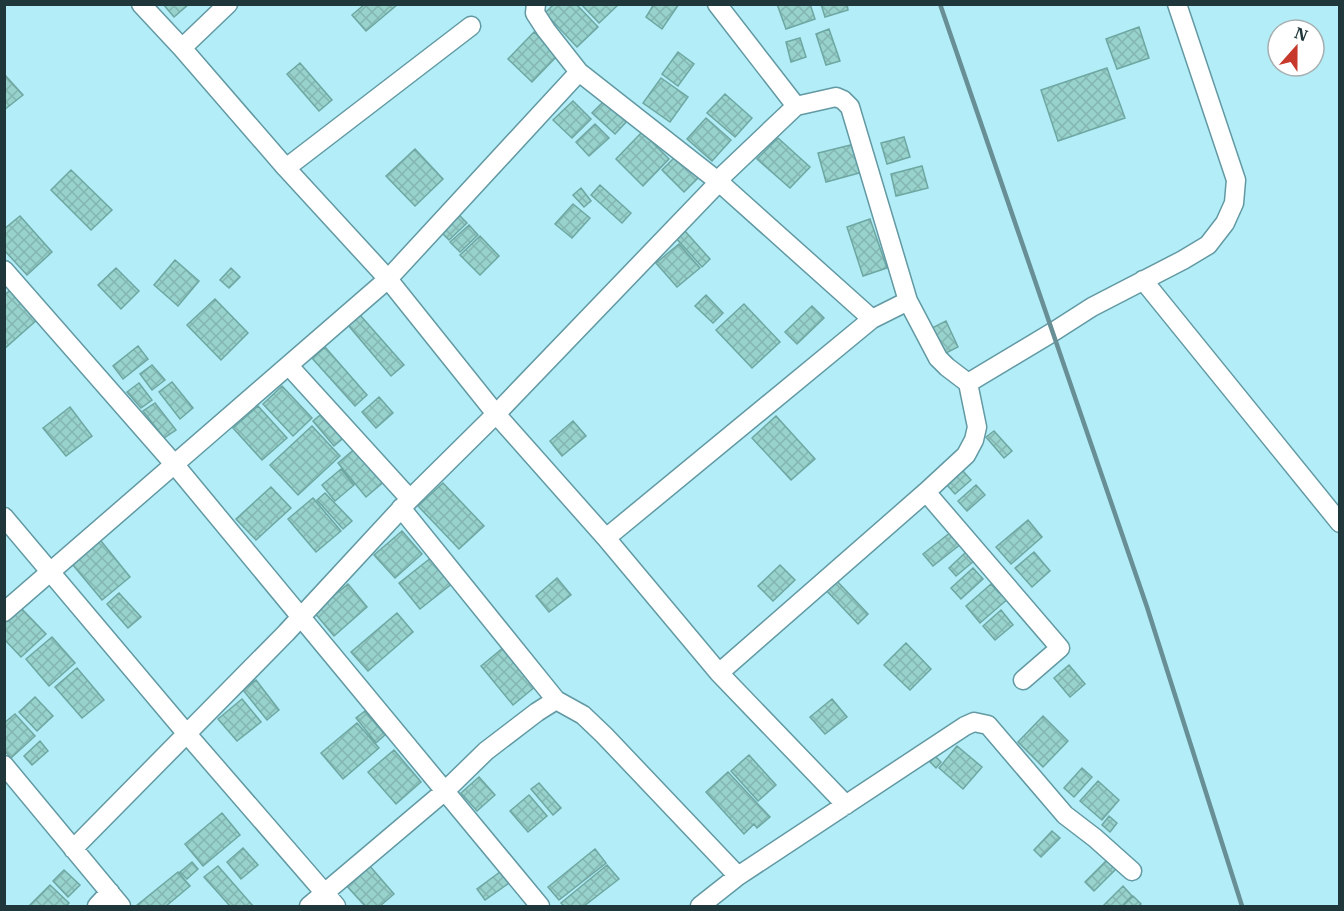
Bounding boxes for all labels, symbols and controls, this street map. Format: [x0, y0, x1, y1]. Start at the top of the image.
north arrow [1266, 18, 1326, 78]
text: N [1292, 22, 1311, 46]

